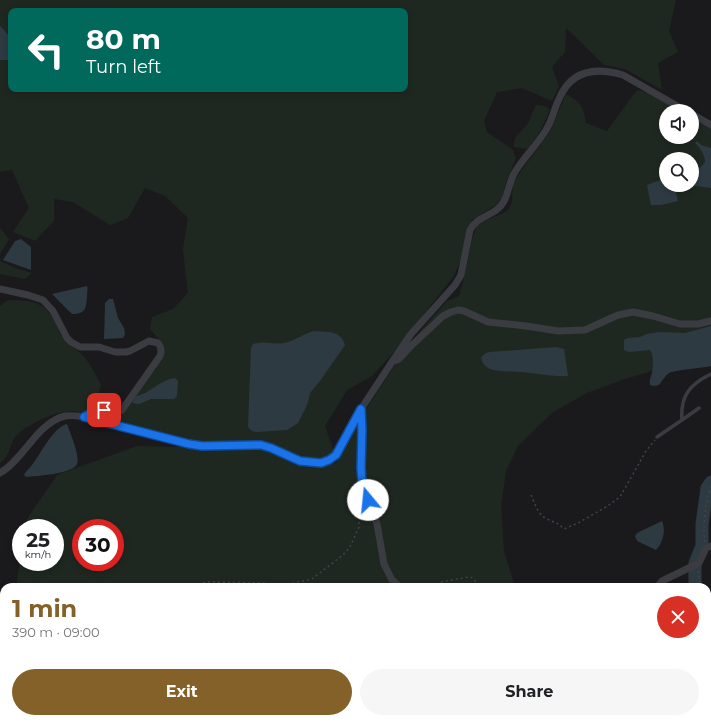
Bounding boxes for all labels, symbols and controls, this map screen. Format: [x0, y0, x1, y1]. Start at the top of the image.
text: 80 m [86, 22, 161, 56]
icon: left [20, 24, 72, 76]
text: Turn left [86, 56, 161, 78]
map controls [659, 104, 699, 192]
button: sound [659, 104, 699, 144]
button: search [659, 152, 699, 192]
pin [87, 393, 121, 427]
icon: arrive [93, 399, 115, 421]
position arrow [347, 479, 389, 521]
speed limit sign: 30 [72, 519, 124, 571]
text: 25 [26, 528, 50, 552]
text: km/h [25, 548, 51, 561]
text: 1 min [12, 594, 77, 623]
button: close [657, 596, 699, 638]
text: 390 m · 09:00 [12, 624, 100, 640]
button: Exit [12, 669, 352, 715]
button: Share [360, 669, 699, 715]

